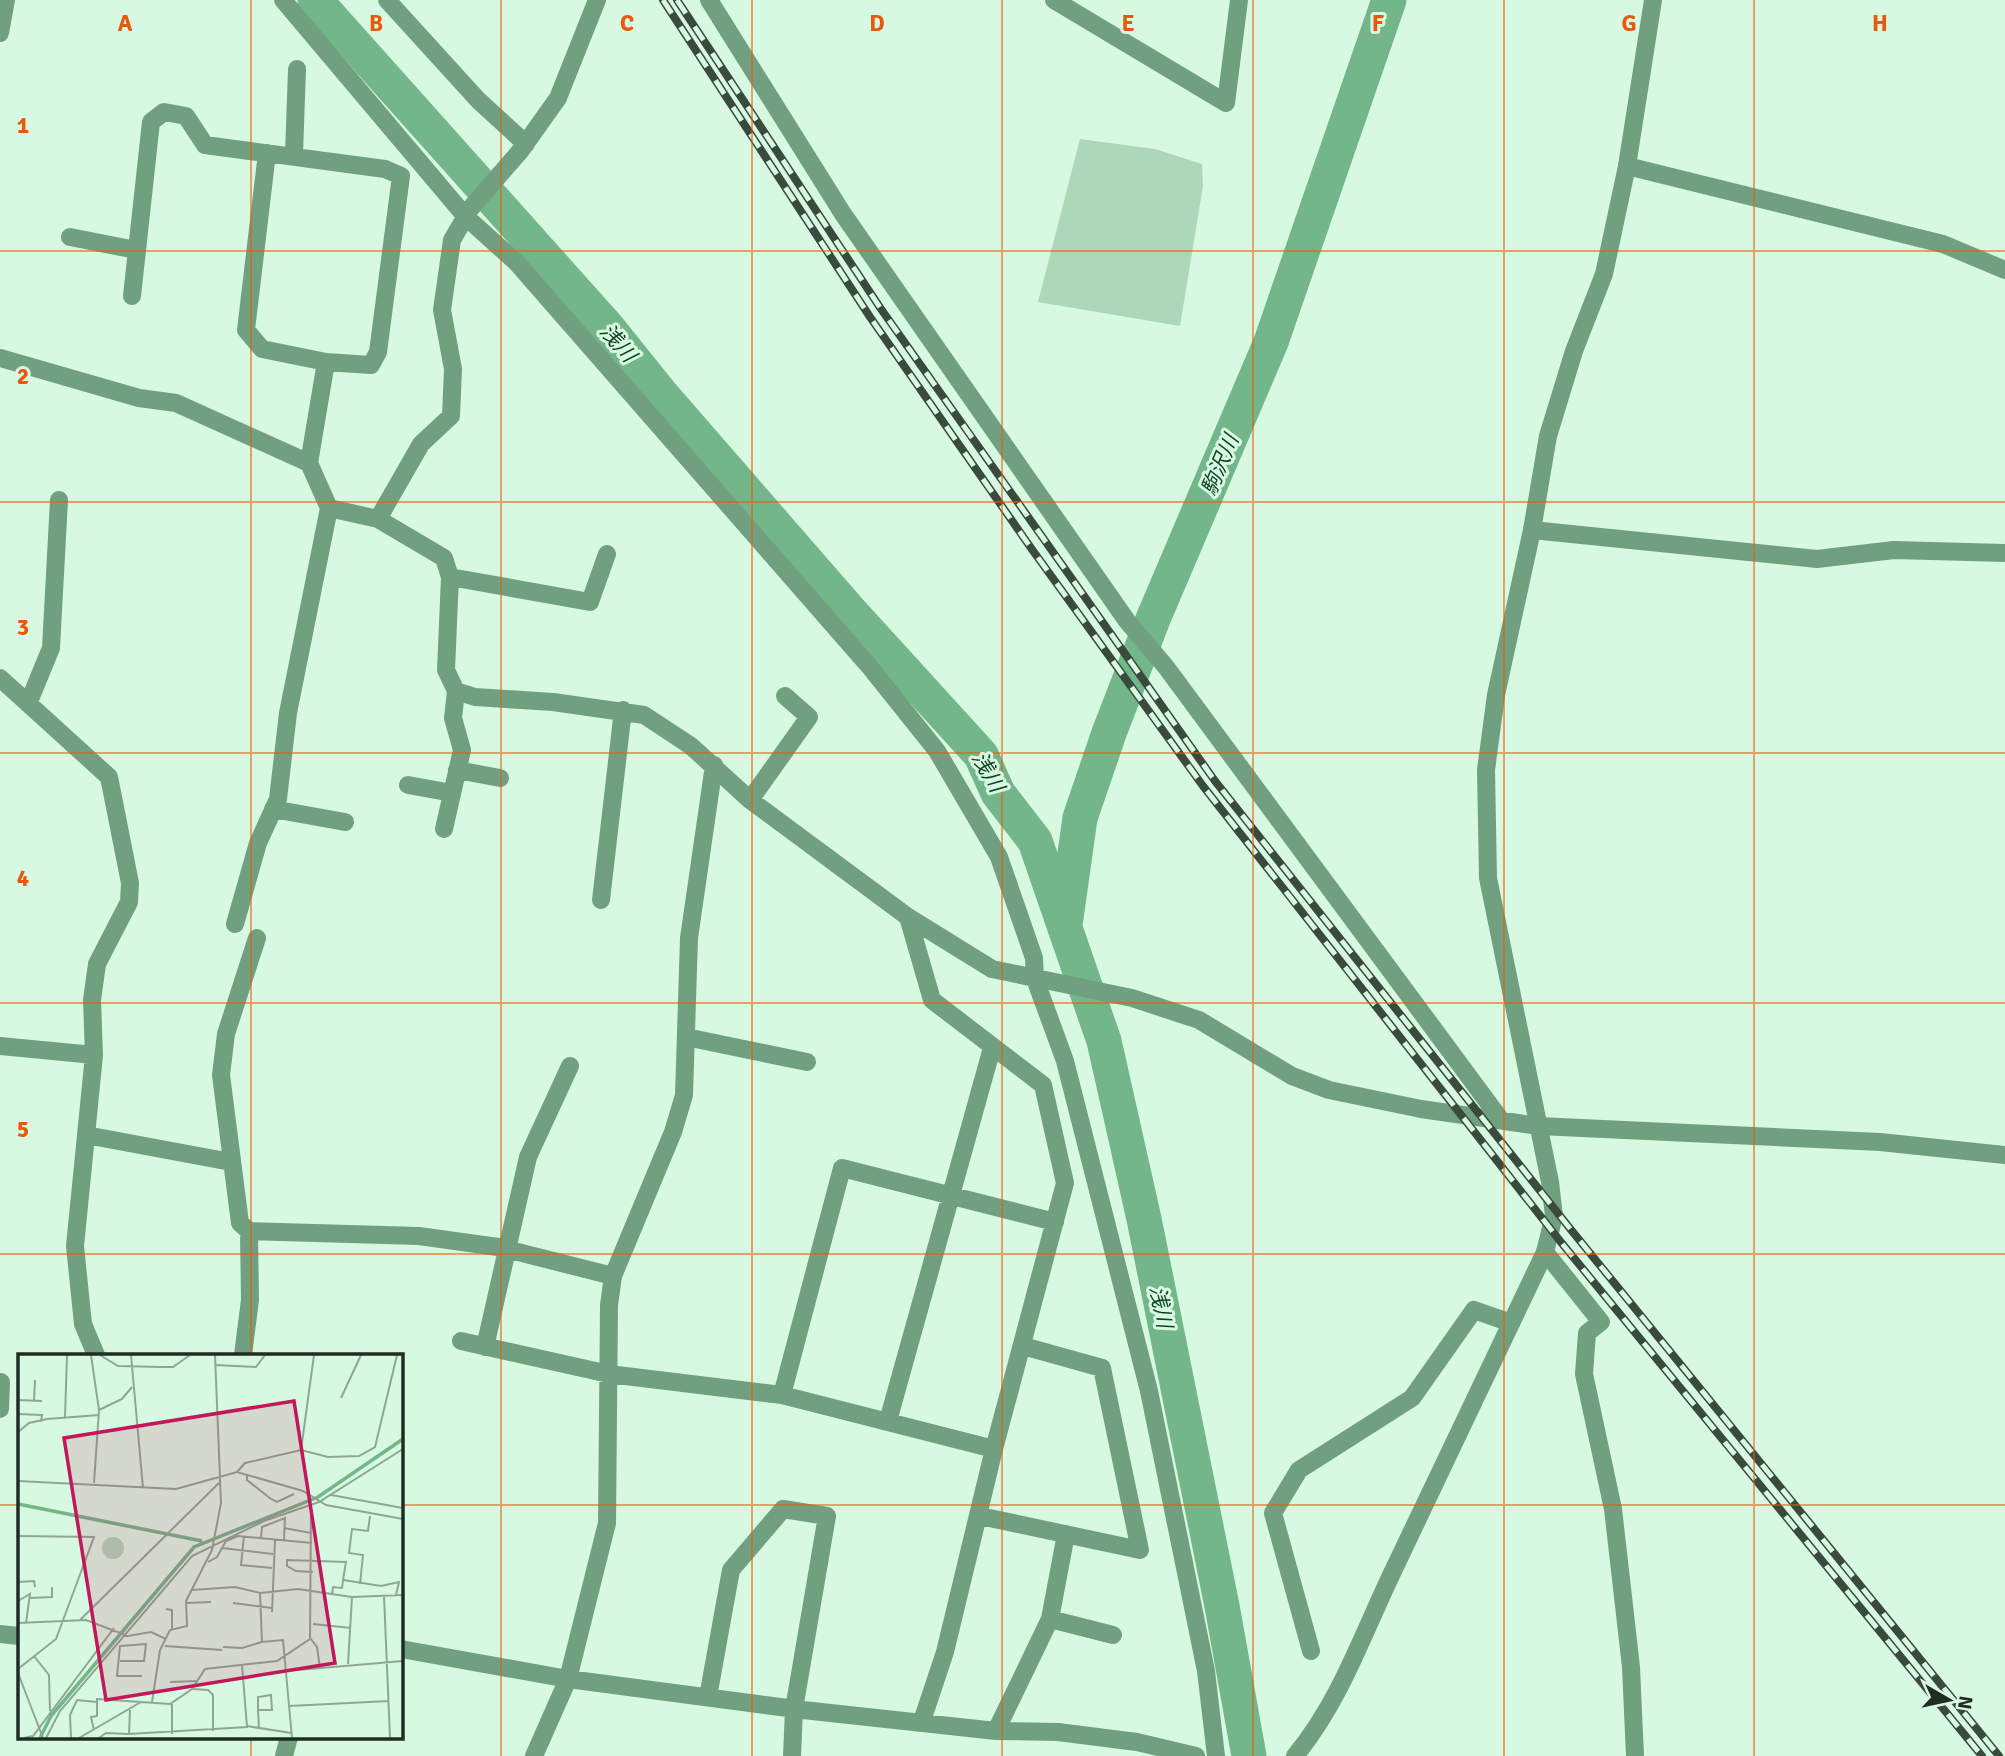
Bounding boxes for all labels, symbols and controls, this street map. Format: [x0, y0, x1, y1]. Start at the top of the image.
text: A [118, 9, 133, 38]
text: B [369, 9, 383, 38]
text: C [620, 9, 634, 38]
text: D [869, 9, 885, 38]
text: E [1121, 9, 1135, 38]
text: F [1372, 9, 1384, 38]
text: G [1621, 9, 1637, 38]
text: H [1872, 9, 1888, 38]
text: 1 [17, 111, 29, 140]
water label: 浅川 [594, 319, 643, 369]
text: 2 [17, 362, 29, 391]
water label: 駒沢川 [1196, 429, 1245, 499]
text: 3 [17, 613, 29, 642]
water label: 浅川 [966, 747, 1011, 798]
text: 4 [17, 864, 29, 893]
text: 5 [17, 1115, 29, 1144]
water label: 浅川 [1144, 1284, 1178, 1332]
inset map [18, 1354, 402, 1738]
north arrow [1914, 1665, 1984, 1735]
text: N [1952, 1694, 1978, 1711]

